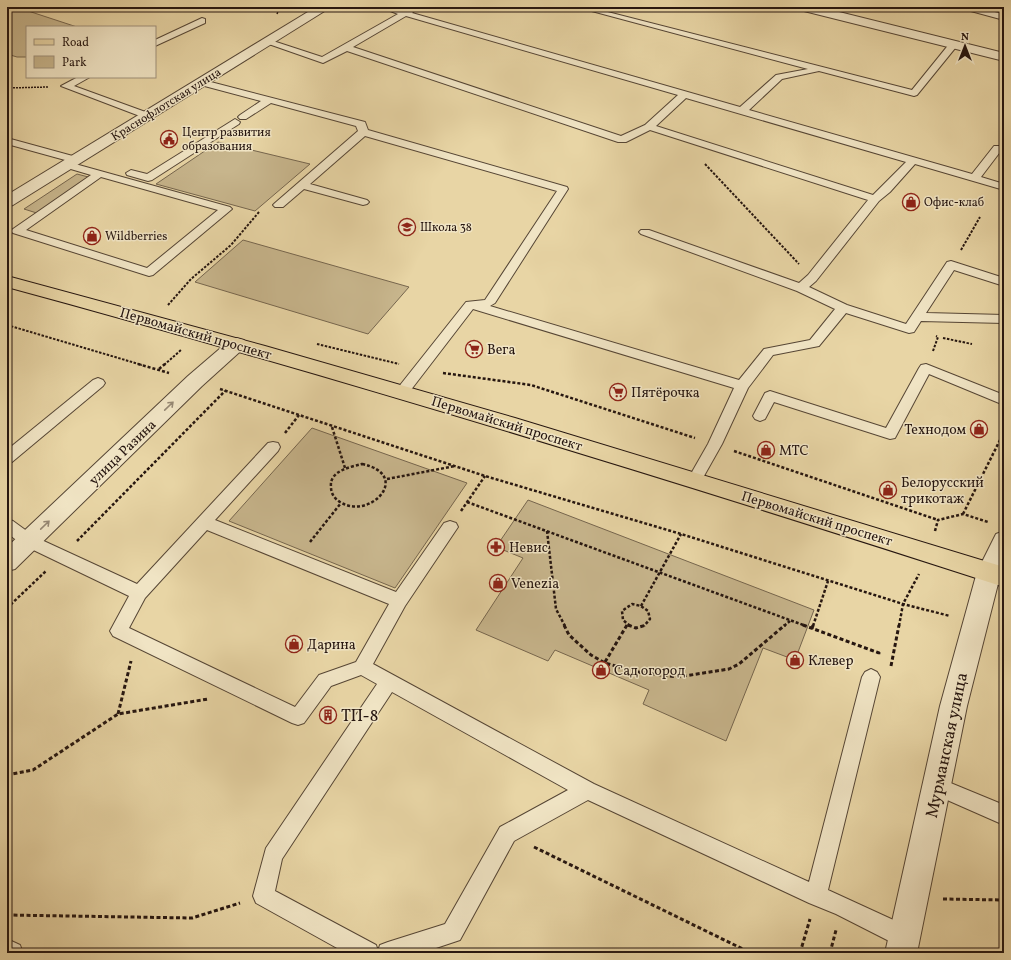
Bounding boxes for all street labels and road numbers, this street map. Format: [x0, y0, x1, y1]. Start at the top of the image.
street label: Краснофлотская улица [109, 64, 225, 145]
street label: Первомайский проспект [117, 304, 274, 365]
street label: Первомайский проспект [429, 392, 584, 456]
street label: улица Разина [85, 416, 161, 490]
street label: Первомайский проспект [739, 487, 894, 551]
street label: Мурманская улица [921, 670, 974, 820]

